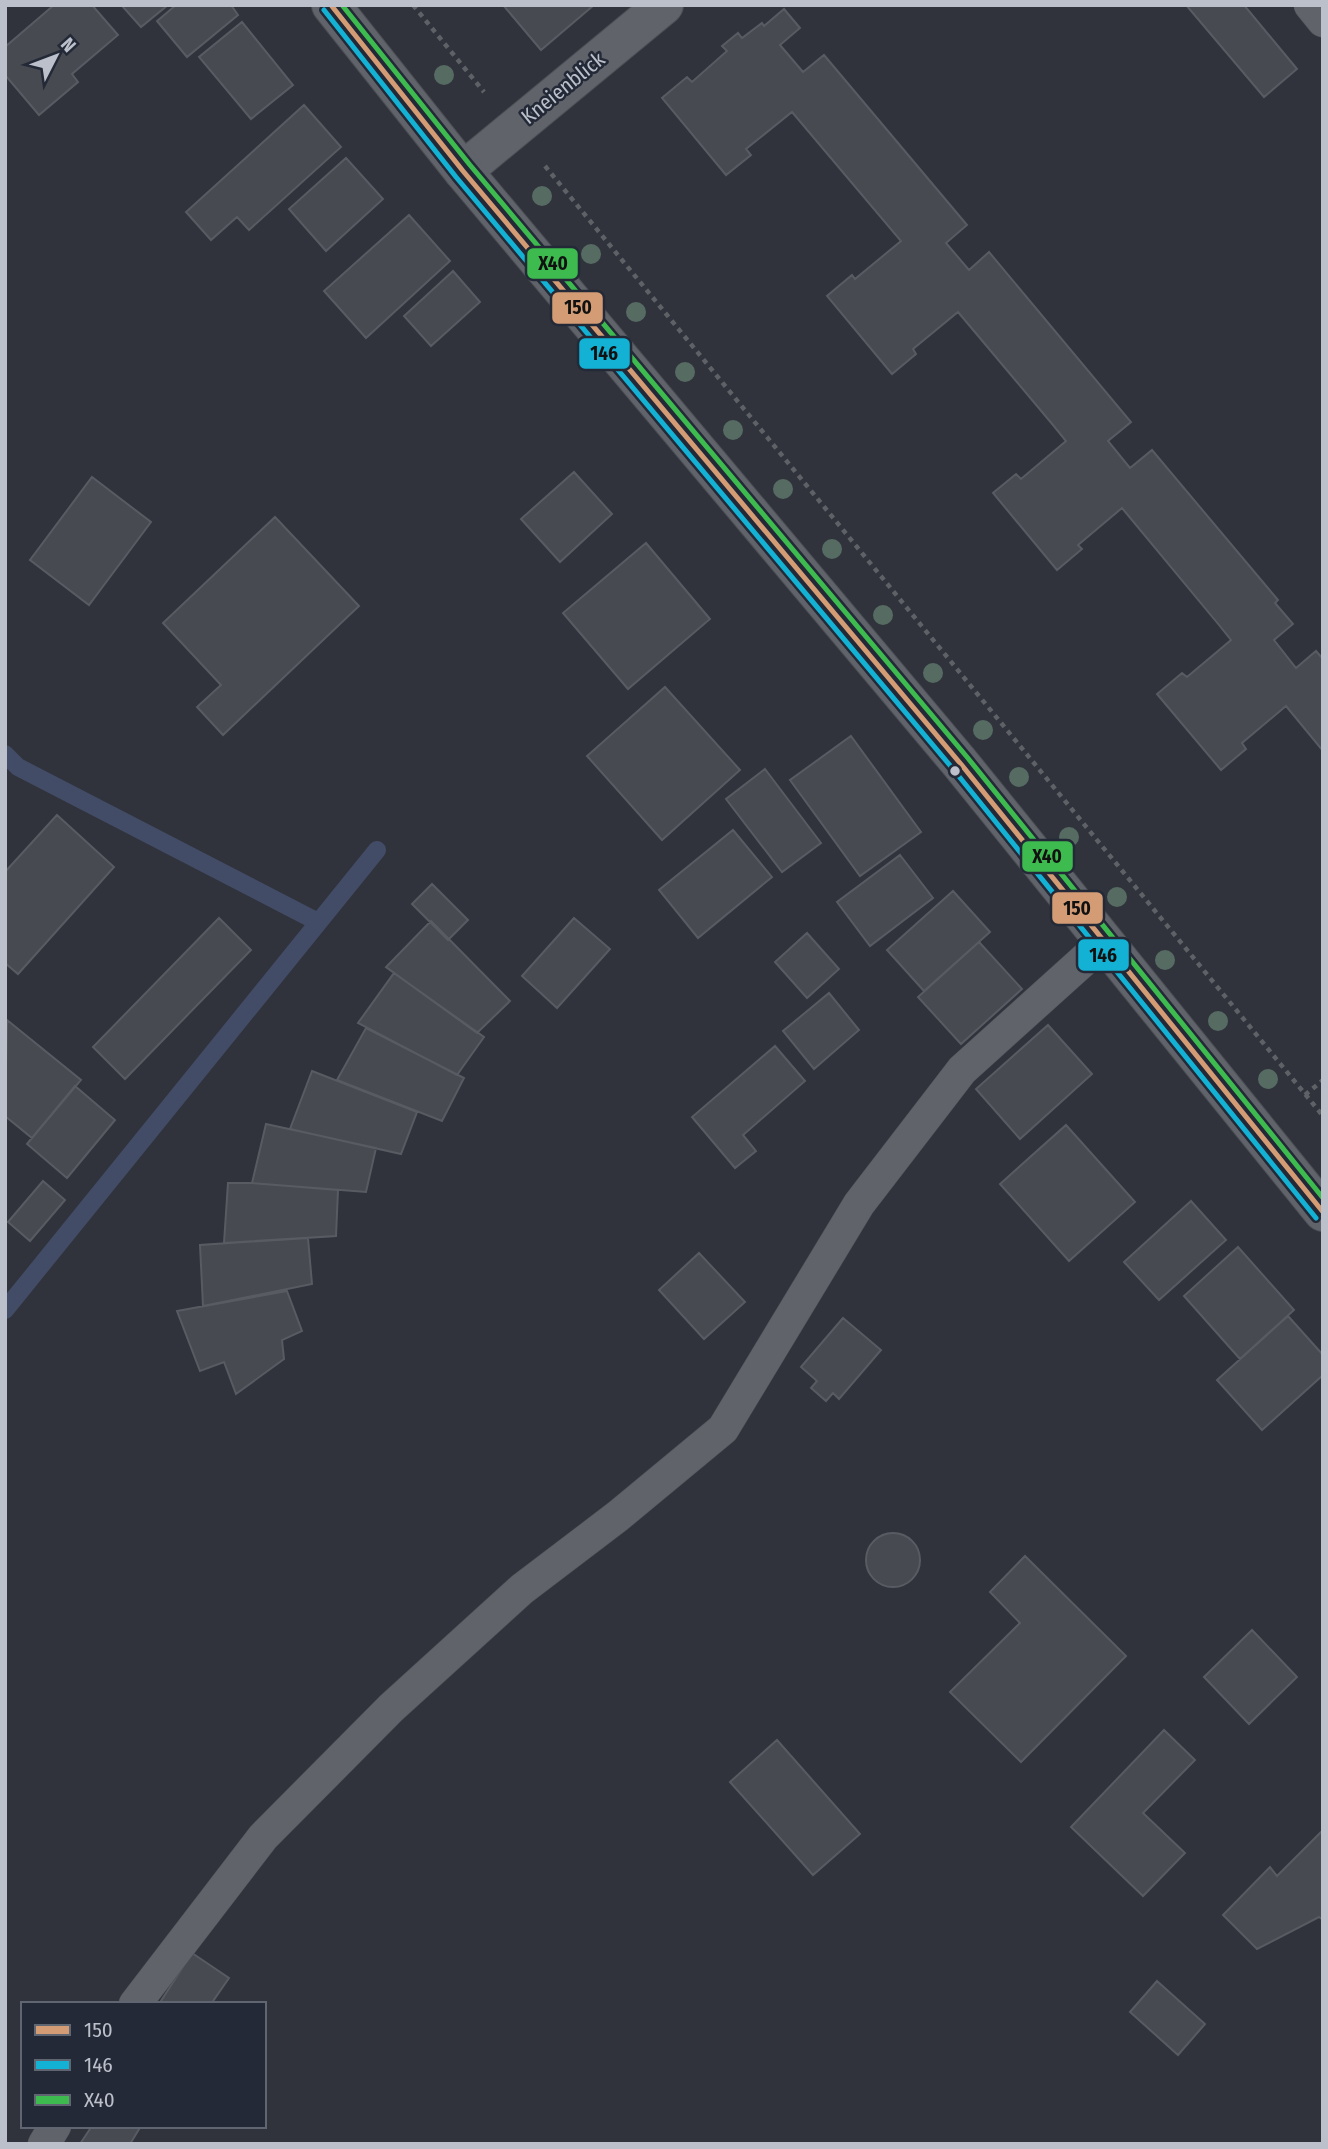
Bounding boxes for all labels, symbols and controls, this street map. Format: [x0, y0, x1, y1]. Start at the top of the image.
north arrow [21, 21, 91, 91]
text: N [56, 33, 81, 57]
street label: Kneienblick [516, 46, 610, 130]
line badge: X40 [526, 247, 579, 280]
text: X40 [537, 252, 568, 275]
line badge: 150 [551, 291, 604, 325]
text: 150 [564, 296, 592, 319]
line badge: 146 [578, 337, 631, 370]
text: 146 [590, 342, 618, 365]
unlabelled marker [948, 764, 962, 778]
line badge: X40 [1021, 840, 1074, 873]
text: X40 [1031, 845, 1062, 868]
line badge: 150 [1051, 891, 1104, 925]
text: 150 [1063, 897, 1091, 920]
line badge: 146 [1077, 938, 1130, 972]
text: 146 [1089, 944, 1117, 967]
legend [21, 2002, 266, 2128]
text: 150 [84, 2017, 113, 2043]
text: 146 [84, 2052, 113, 2078]
text: X40 [84, 2087, 115, 2113]

